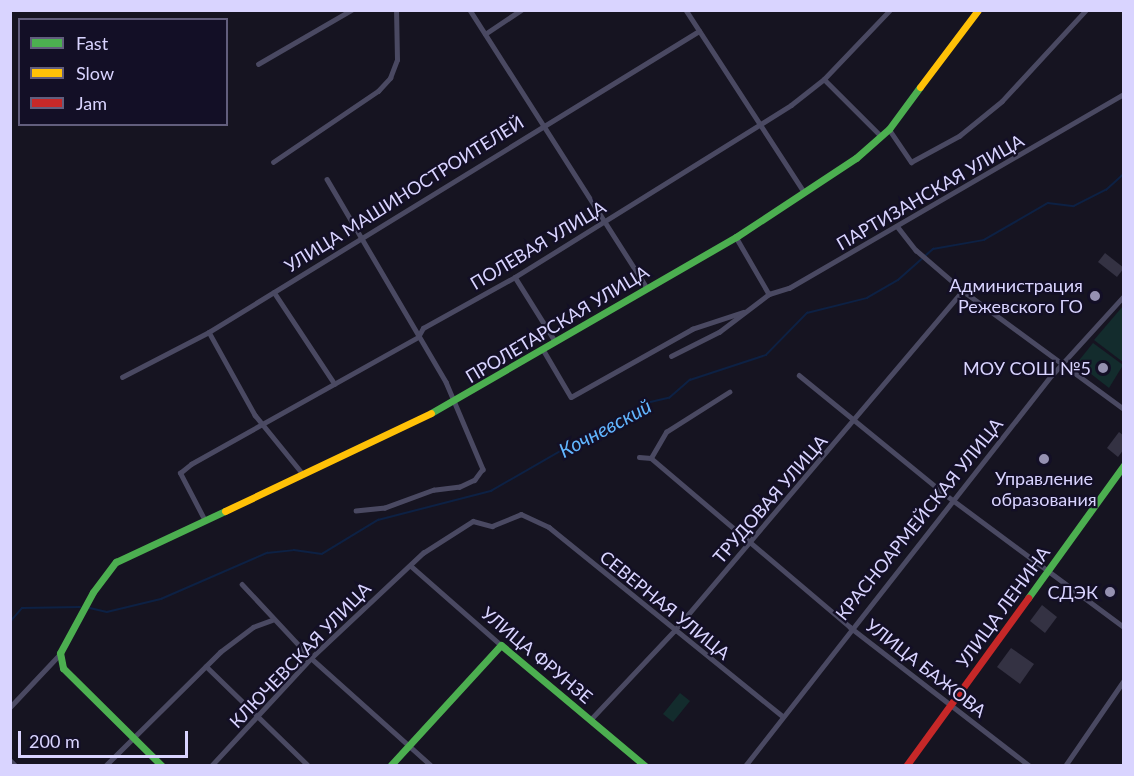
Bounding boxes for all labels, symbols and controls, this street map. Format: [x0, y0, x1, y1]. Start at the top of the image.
legend [18, 18, 228, 126]
text: Fast [76, 32, 108, 54]
text: Slow [76, 62, 114, 84]
text: Jam [76, 92, 107, 114]
street label: УЛИЦА МАШИНОСТРОИТЕЛЕЙ [280, 111, 528, 277]
street label: ПАРТИЗАНСКАЯ УЛИЦА [832, 129, 1028, 255]
street label: ПОЛЕВАЯ УЛИЦА [466, 196, 610, 294]
street label: ПРОЛЕТАРСКАЯ УЛИЦА [461, 261, 653, 387]
place label: Администрация Режевского ГО [949, 275, 1083, 318]
marker: Администрация Режевского ГО [1088, 289, 1102, 303]
place label: МОУ СОШ №5 [963, 357, 1091, 379]
marker: МОУ СОШ №5 [1096, 361, 1110, 375]
water label: Кочневский [555, 394, 655, 462]
street label: КРАСНОАРМЕЙСКАЯ УЛИЦА [831, 414, 1007, 624]
street label: ТРУДОВАЯ УЛИЦА [708, 430, 832, 568]
marker: Управление образования [1037, 452, 1051, 466]
place label: Управление образования [991, 468, 1097, 510]
street label: УЛИЦА ЛЕНИНА [952, 542, 1054, 672]
street label: СЕВЕРНАЯ УЛИЦА [596, 546, 734, 664]
street label: КЛЮЧЕВСКАЯ УЛИЦА [225, 578, 375, 732]
place label: СДЭК [1048, 581, 1098, 603]
marker: СДЭК [1103, 585, 1117, 599]
street label: УЛИЦА ФРУНЗЕ [477, 602, 597, 708]
street label: УЛИЦА БАЖОВА [861, 614, 991, 722]
scale bar [21, 719, 190, 757]
text: 200 m [29, 730, 80, 752]

